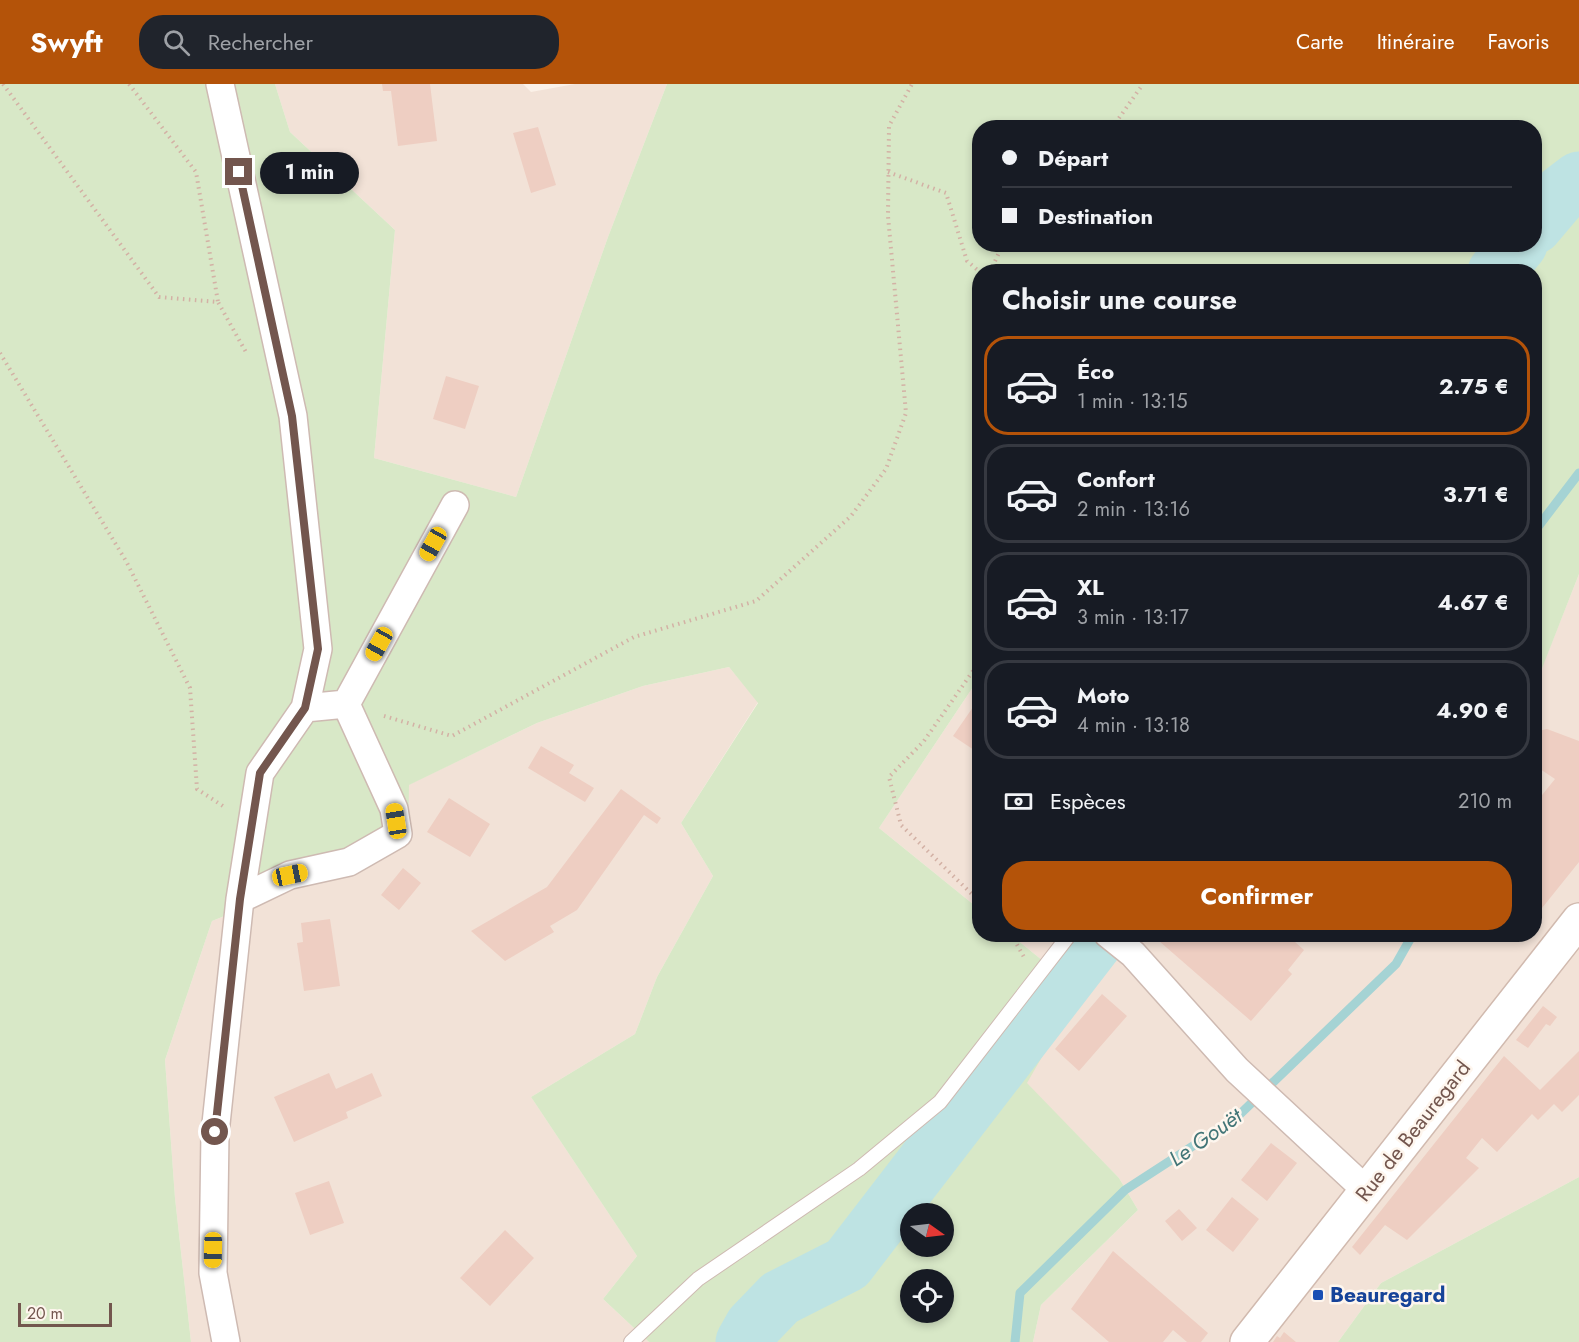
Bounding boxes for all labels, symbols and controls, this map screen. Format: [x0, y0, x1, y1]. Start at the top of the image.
search box [139, 15, 559, 69]
text: Swyft [30, 22, 103, 63]
icon: search [160, 26, 193, 59]
text: Rechercher [208, 26, 313, 58]
text: Carte [1296, 27, 1344, 57]
text: Itinéraire [1377, 27, 1455, 57]
text: Favoris [1488, 27, 1549, 57]
text: Départ [1038, 142, 1108, 174]
callout: 1 min [260, 151, 359, 193]
route end [225, 158, 252, 185]
text: 1 min [285, 158, 334, 187]
text: Destination [1038, 200, 1153, 232]
text: Choisir une course [1002, 280, 1237, 319]
text: Éco [1077, 355, 1114, 387]
icon: car [1005, 359, 1059, 413]
text: 2.75 € [1439, 370, 1509, 402]
text: 1 min · 13:15 [1077, 387, 1188, 416]
text: Confort [1077, 463, 1155, 495]
icon: car [1005, 467, 1059, 521]
text: 3.71 € [1443, 478, 1509, 510]
text: 2 min · 13:16 [1077, 495, 1190, 524]
car [416, 524, 450, 564]
text: XL [1077, 571, 1104, 603]
icon: car [1005, 575, 1059, 629]
text: 4.67 € [1438, 586, 1509, 618]
text: 3 min · 13:17 [1077, 603, 1189, 632]
car [362, 624, 396, 664]
text: Moto [1077, 679, 1130, 711]
icon: car [1005, 683, 1059, 737]
text: 4.90 € [1436, 694, 1509, 726]
text: 4 min · 13:18 [1077, 711, 1190, 740]
icon: cash [1002, 785, 1035, 818]
text: Espèces [1050, 785, 1126, 817]
text: 210 m [1458, 787, 1512, 816]
car [384, 802, 408, 840]
button: Confirmer [1002, 861, 1512, 930]
car [271, 862, 309, 888]
street label: Rue de Beauregard [1348, 1054, 1478, 1208]
water label: Le Gouët [1162, 1099, 1250, 1174]
route start [201, 1118, 228, 1145]
north arrow [900, 1203, 954, 1257]
map controls [900, 1203, 954, 1323]
car [204, 1232, 222, 1268]
button: locate [900, 1269, 954, 1323]
place label: Beauregard [1330, 1280, 1445, 1310]
marker: Beauregard [1311, 1288, 1325, 1302]
scale bar [18, 1300, 112, 1328]
text: 20 m [27, 1302, 63, 1325]

